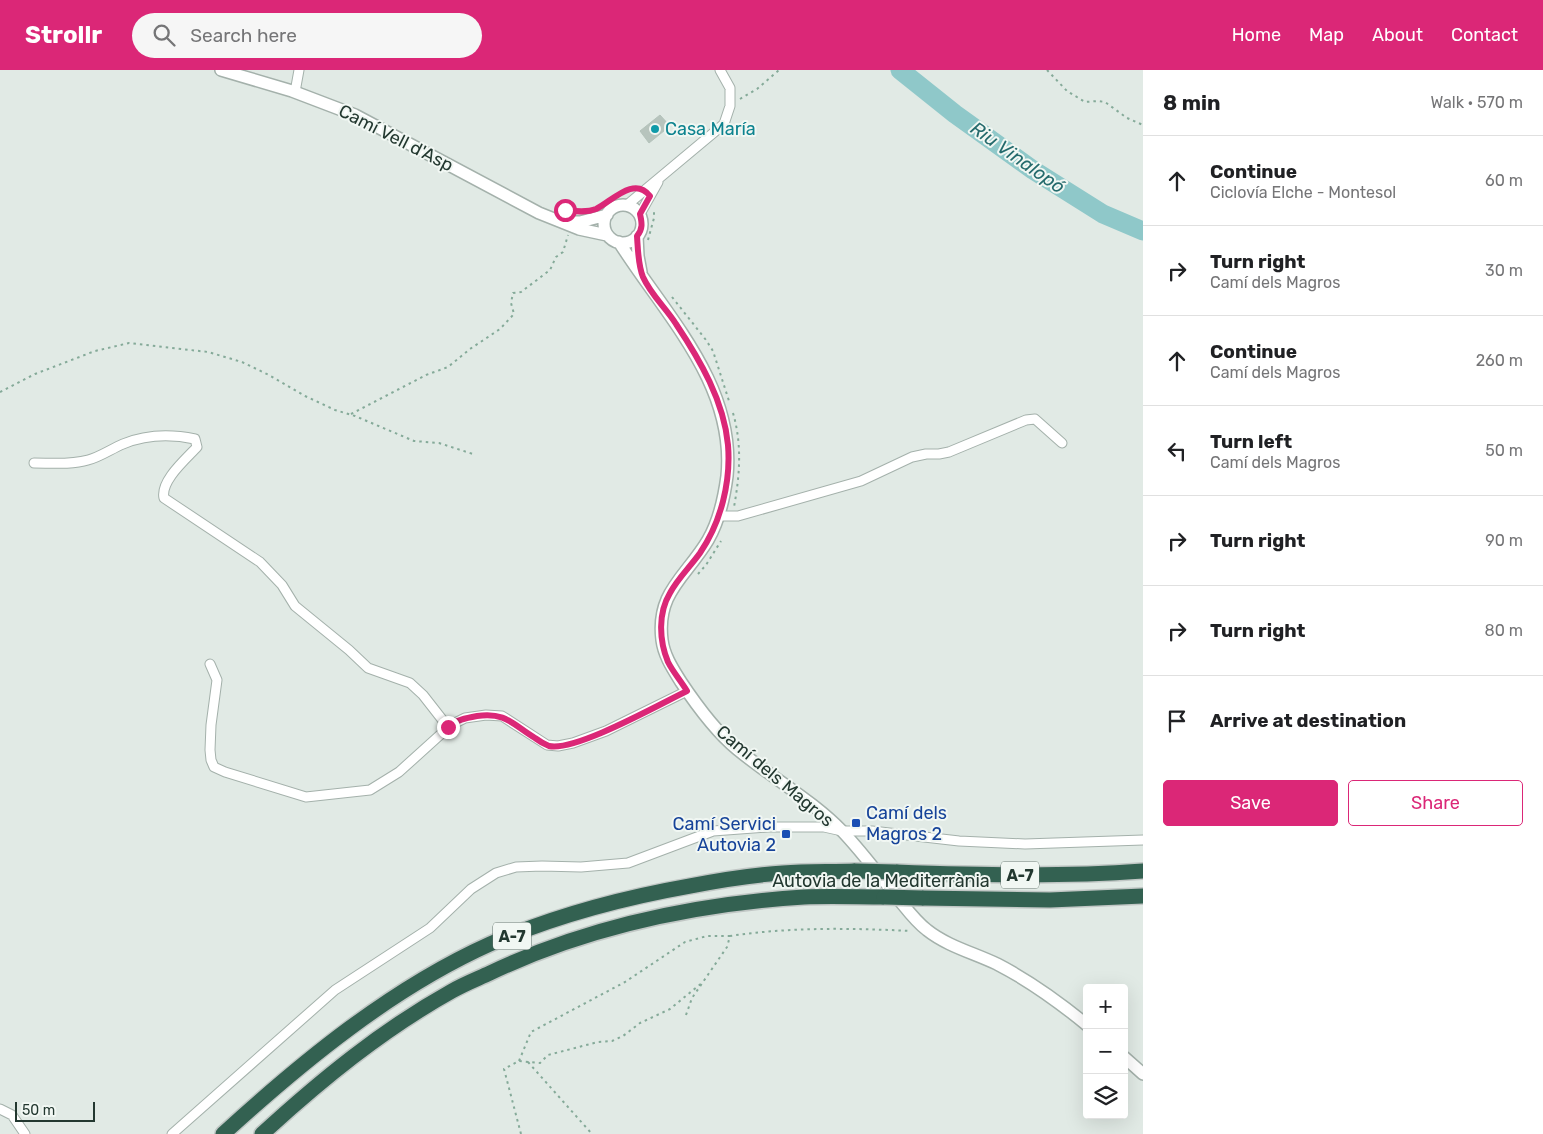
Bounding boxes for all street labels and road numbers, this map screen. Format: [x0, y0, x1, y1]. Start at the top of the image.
street label: Camí Vell d'Asp [335, 100, 457, 176]
street label: Camí dels Magros [712, 720, 838, 832]
road number: A-7 [1001, 862, 1039, 888]
street label: Autovia de la Mediterrània [772, 870, 990, 892]
road number: A-7 [493, 922, 531, 949]

